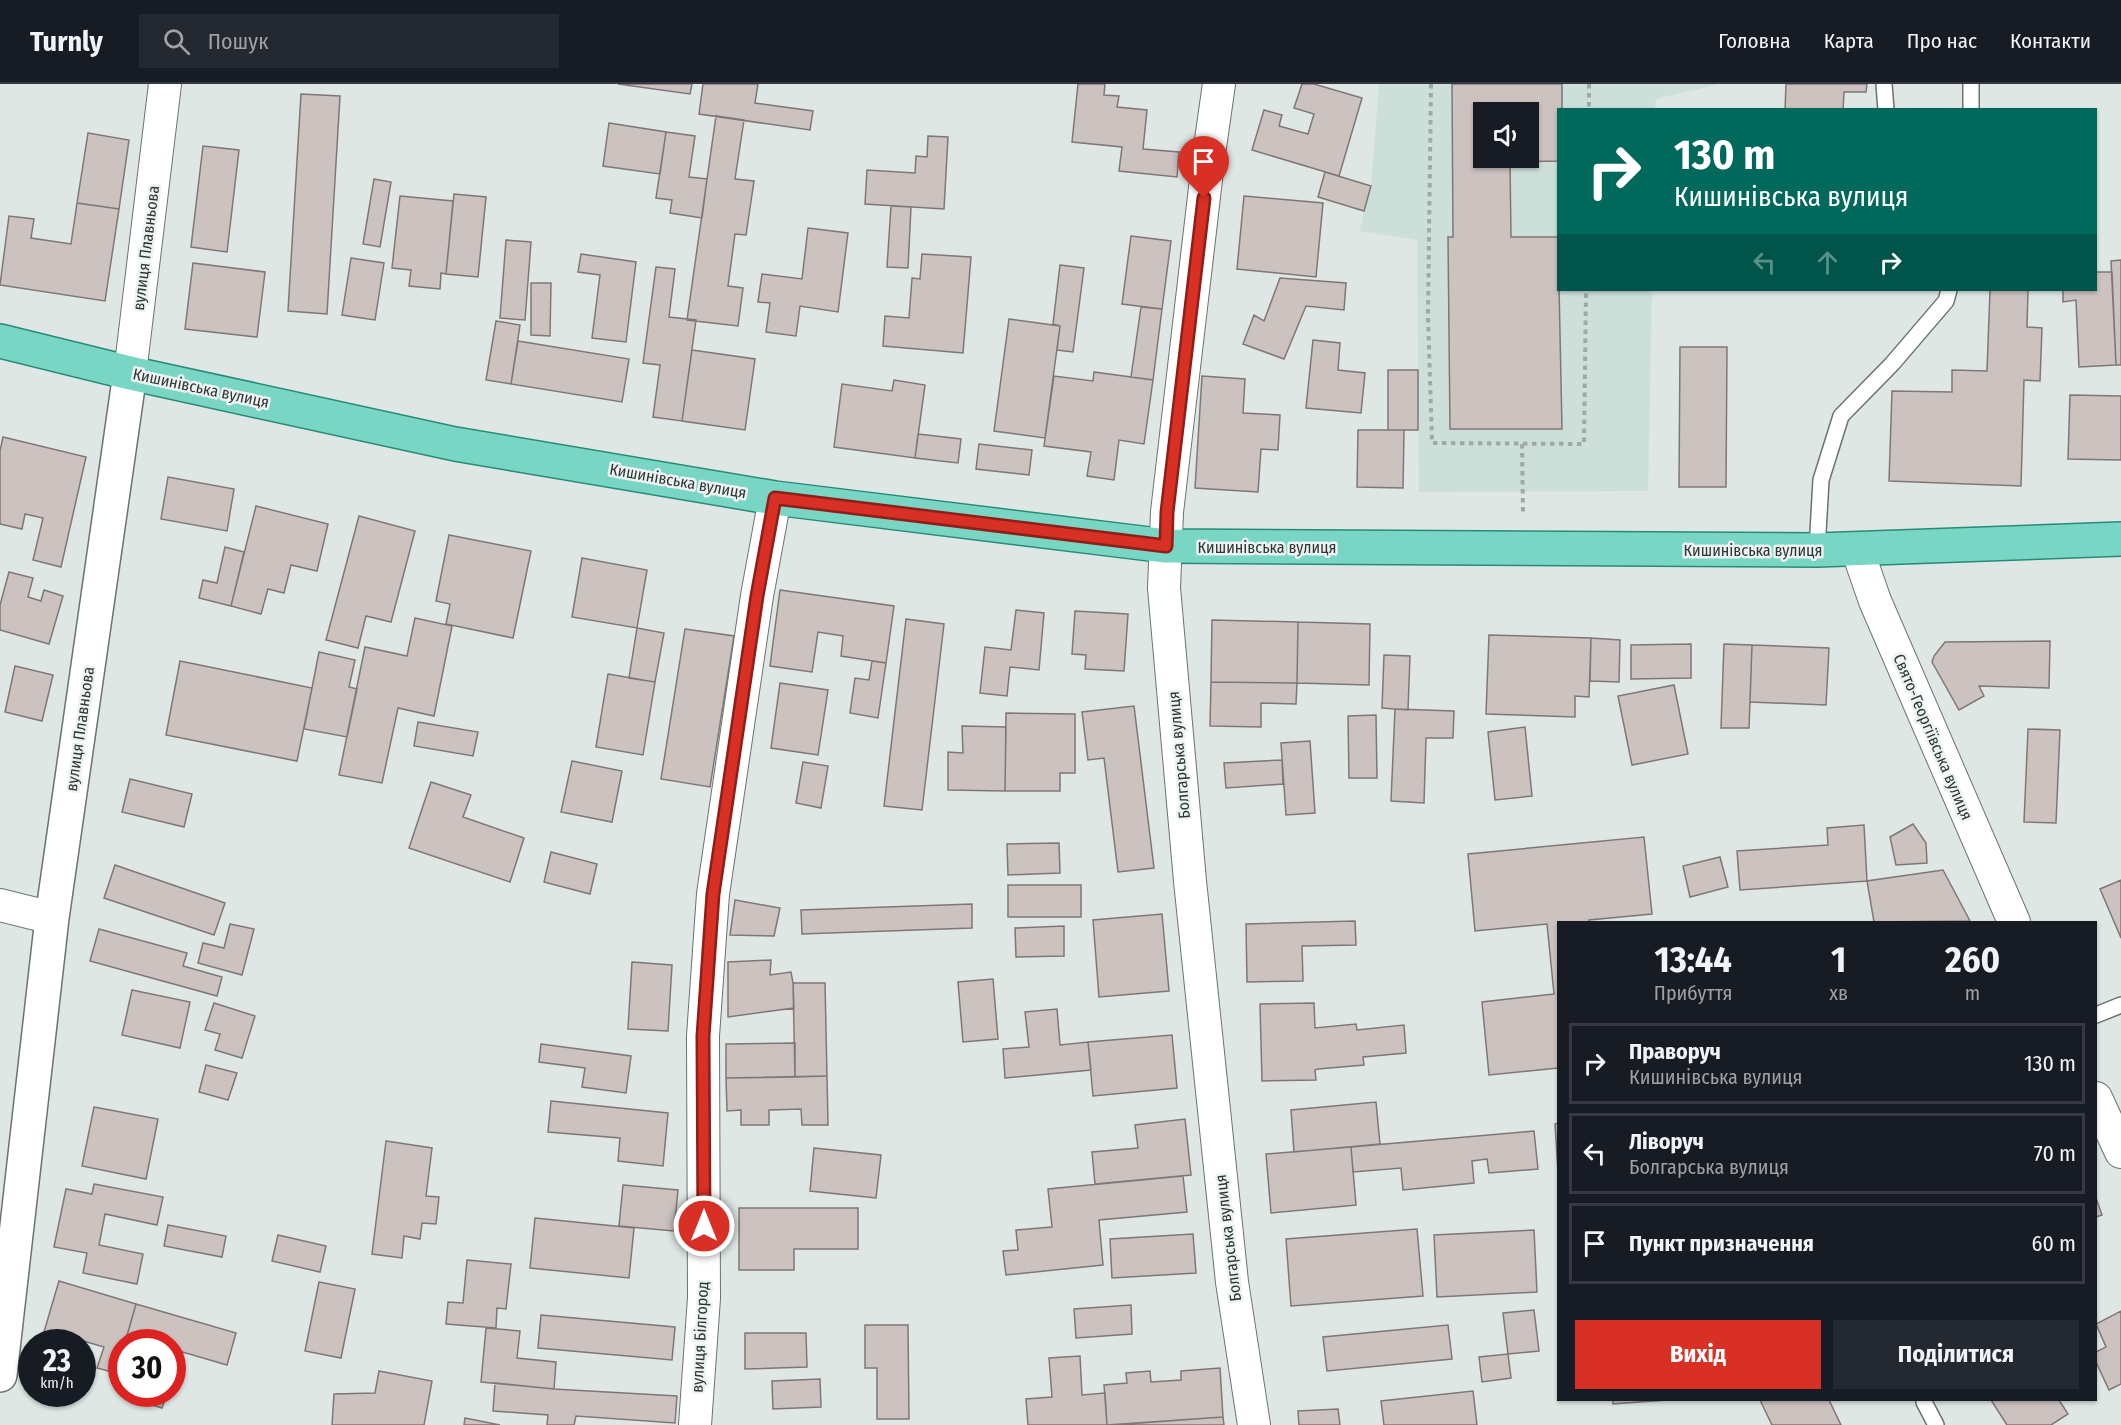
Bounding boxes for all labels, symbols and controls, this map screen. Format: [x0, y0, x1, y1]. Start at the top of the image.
search box [139, 14, 559, 68]
text: Turnly [30, 25, 103, 58]
icon: search [160, 25, 193, 58]
text: Пошук [208, 28, 268, 55]
text: Головна [1718, 28, 1791, 54]
text: Карта [1824, 28, 1874, 54]
text: Про нас [1907, 28, 1977, 54]
text: Контакти [2010, 28, 2091, 54]
map controls [1473, 102, 1539, 168]
button: sound [1473, 102, 1539, 168]
text: 130 m [1674, 130, 1775, 180]
icon: right [1575, 132, 1653, 210]
pin [1178, 136, 1229, 198]
icon: arrive [1187, 145, 1220, 178]
text: Кишинівська вулиця [1674, 181, 1908, 213]
street label: вулиця Плавньова [129, 184, 163, 311]
icon: left [1748, 246, 1781, 279]
icon: ahead [1811, 246, 1844, 279]
icon: right [1874, 246, 1907, 279]
street label: Кишинівська вулиця [131, 364, 271, 412]
street label: Кишинівська вулиця [608, 460, 748, 502]
street label: Кишинівська вулиця [1198, 538, 1336, 557]
street label: Кишинівська вулиця [1684, 541, 1822, 560]
street label: Свято-Георгіївська вулиця [1889, 651, 1977, 823]
street label: вулиця Плавньова [62, 665, 98, 793]
street label: Болгарська вулиця [1164, 690, 1194, 820]
text: 13:44 [1654, 938, 1732, 982]
text: 1 [1831, 938, 1846, 982]
text: 260 [1945, 938, 2000, 982]
text: Прибуття [1654, 981, 1732, 1005]
text: хв [1829, 981, 1848, 1005]
text: m [1965, 981, 1980, 1005]
text: Праворуч [1629, 1038, 1721, 1065]
icon: right [1578, 1047, 1611, 1080]
text: 130 m [2024, 1050, 2076, 1077]
text: Кишинівська вулиця [1629, 1065, 1803, 1089]
text: Ліворуч [1629, 1128, 1704, 1155]
icon: left [1578, 1137, 1611, 1170]
text: 70 m [2034, 1140, 2076, 1167]
text: Болгарська вулиця [1629, 1155, 1789, 1179]
street label: Болгарська вулиця [1211, 1173, 1245, 1303]
position arrow [672, 1194, 736, 1258]
icon: arrive [1578, 1227, 1611, 1260]
text: Пункт призначення [1629, 1230, 1814, 1257]
text: 60 m [2032, 1230, 2076, 1257]
street label: вулиця Білгород [688, 1281, 712, 1393]
button: Вихід [1575, 1320, 1821, 1389]
button: Поділитися [1833, 1320, 2079, 1389]
speed limit sign: 30 [108, 1329, 186, 1407]
text: 23 [43, 1343, 71, 1379]
text: km/h [40, 1374, 74, 1392]

